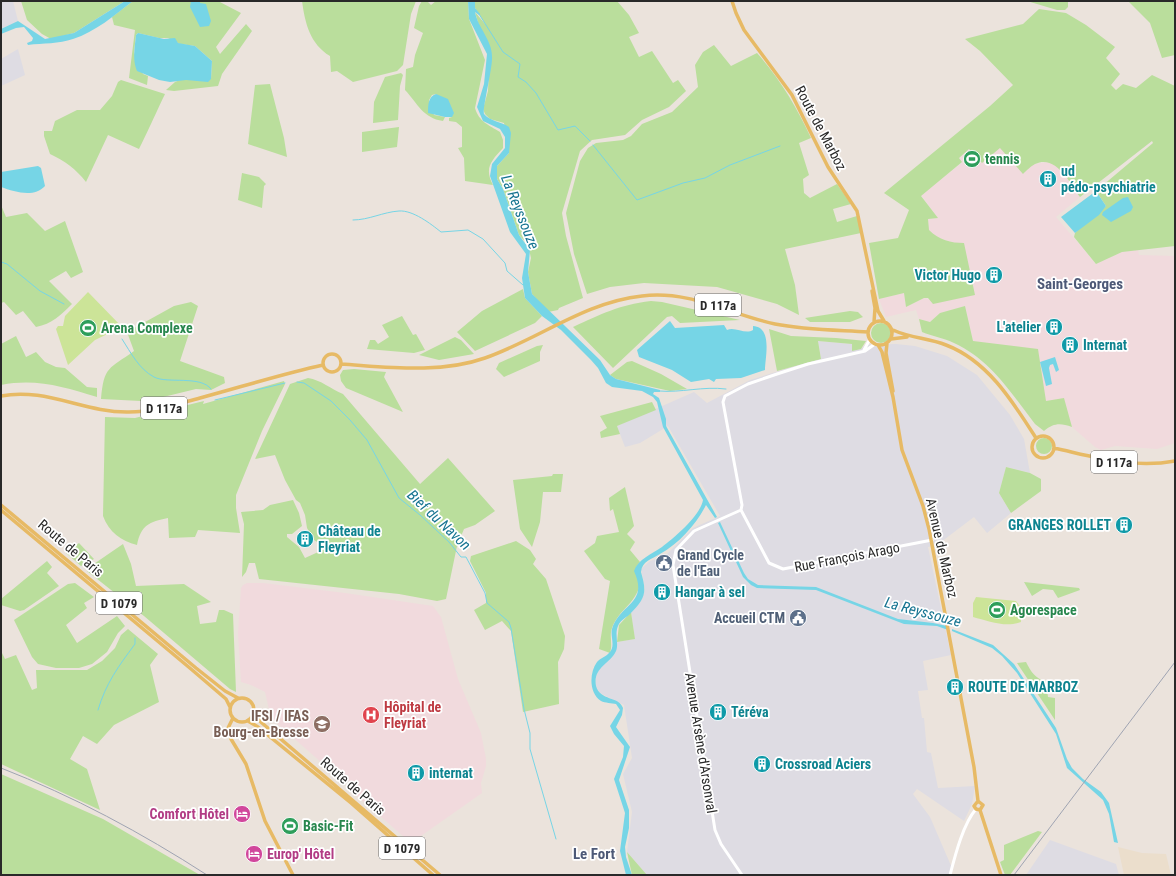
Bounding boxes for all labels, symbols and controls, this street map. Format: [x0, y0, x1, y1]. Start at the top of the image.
street label: Route de Marboz [792, 83, 850, 173]
sports icon: tennis [962, 149, 982, 169]
place label: tennis [985, 151, 1020, 167]
place label: ud pédo-psychiatrie [1061, 163, 1156, 195]
building icon: ud pédo-psychiatrie [1038, 169, 1058, 189]
water label: La Reyssouze [497, 172, 543, 252]
building icon: Victor Hugo [984, 265, 1004, 285]
place label: Victor Hugo [915, 267, 981, 283]
district label: Saint-Georges [1037, 275, 1123, 293]
road number: D 117a [695, 294, 741, 316]
building icon: L'atelier [1044, 317, 1064, 337]
sports icon: Arena Complexe [78, 318, 98, 338]
place label: L'atelier [996, 319, 1041, 335]
place label: Arena Complexe [101, 320, 193, 336]
building icon: Internat [1060, 335, 1080, 355]
place label: Internat [1083, 337, 1127, 353]
road number: D 117a [141, 397, 187, 419]
road number: D 117a [1091, 451, 1137, 473]
water label: Bief du Navon [404, 486, 474, 554]
street label: Avenue de Marboz [923, 497, 961, 599]
building icon: GRANGES ROLLET [1114, 515, 1134, 535]
street label: Route de Paris [35, 516, 107, 580]
place label: GRANGES ROLLET [1008, 517, 1111, 533]
place label: Château de Fleyriat [318, 523, 381, 555]
building icon: Château de Fleyriat [295, 529, 315, 549]
street label: Rue François Arago [793, 539, 901, 575]
place label: Grand Cycle de l'Eau [677, 547, 744, 579]
public building icon: Grand Cycle de l'Eau [654, 553, 674, 573]
building icon: Hangar à sel [652, 582, 672, 602]
place label: Hangar à sel [675, 584, 745, 600]
road number: D 1079 [96, 592, 142, 614]
water label: La Reyssouze [883, 593, 963, 631]
sports icon: Agorespace [987, 600, 1007, 620]
place label: Agorespace [1010, 602, 1077, 618]
public building icon: Accueil CTM [788, 608, 808, 628]
place label: Accueil CTM [714, 610, 785, 626]
street label: Avenue Arsène d'Arsonval [682, 671, 720, 815]
building icon: ROUTE DE MARBOZ [945, 677, 965, 697]
place label: ROUTE DE MARBOZ [968, 679, 1078, 695]
place label: Hôpital de Fleyriat [384, 699, 442, 731]
building icon: Téréva [708, 702, 728, 722]
place label: Téréva [731, 704, 769, 720]
hospital icon: Hôpital de Fleyriat [361, 705, 381, 725]
place label: IFSI / IFAS Bourg-en-Bresse [214, 708, 309, 740]
school or university icon: IFSI / IFAS Bourg-en-Bresse [312, 714, 332, 734]
street label: Route de Paris [318, 754, 388, 818]
building icon: Crossroad Aciers [752, 754, 772, 774]
place label: Crossroad Aciers [775, 756, 871, 772]
building icon: internat [406, 763, 426, 783]
place label: internat [429, 765, 473, 781]
hotel icon: Comfort Hôtel [232, 804, 252, 824]
place label: Comfort Hôtel [150, 806, 229, 822]
sports icon: Basic-Fit [280, 816, 300, 836]
place label: Basic-Fit [303, 818, 353, 834]
road number: D 1079 [379, 837, 425, 859]
hotel icon: Europ' Hôtel [244, 844, 264, 864]
district label: Le Fort [573, 845, 615, 863]
place label: Europ' Hôtel [267, 846, 334, 862]

